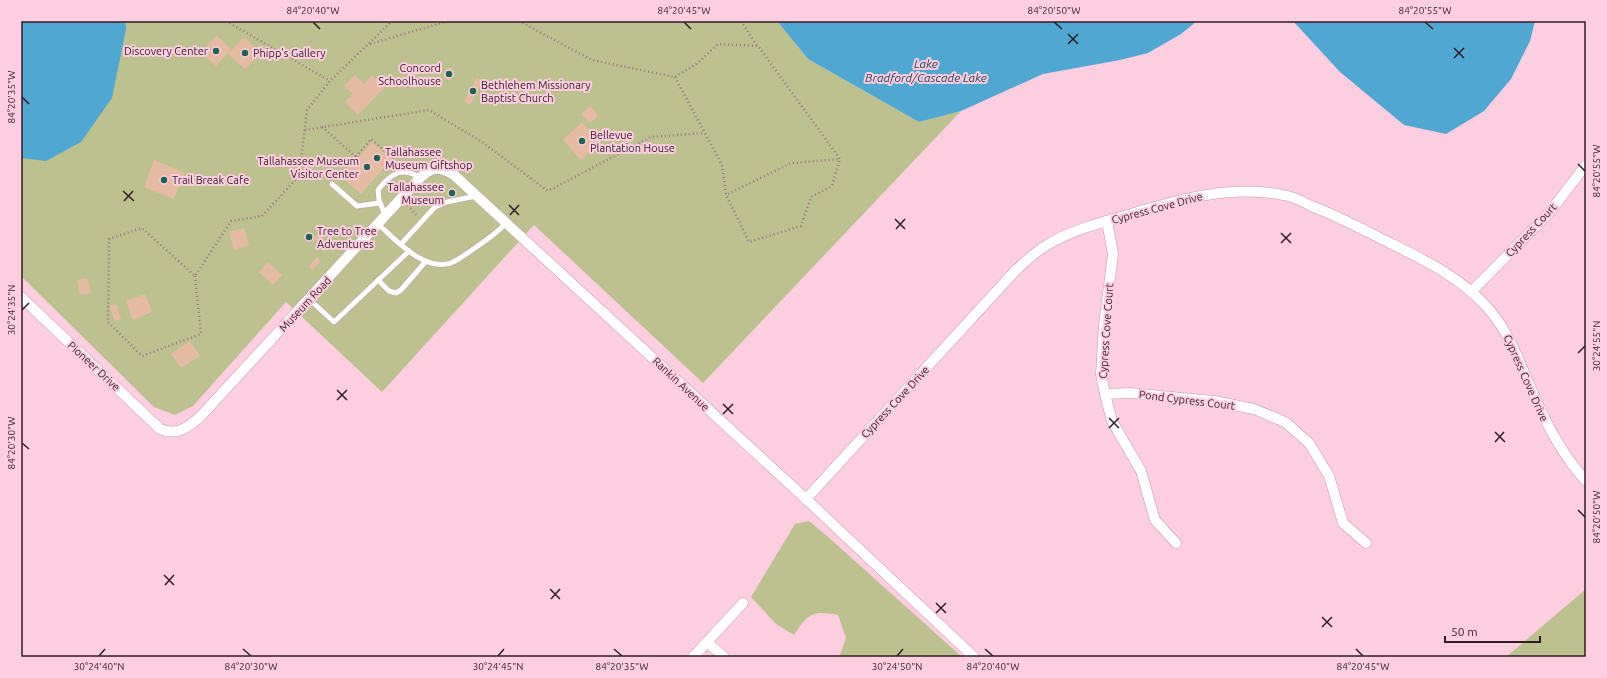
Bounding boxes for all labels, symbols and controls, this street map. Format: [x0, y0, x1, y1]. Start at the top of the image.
text: 84°20'40"W [287, 5, 339, 16]
text: 84°20'45"W [658, 5, 710, 16]
text: 84°20'50"W [1028, 5, 1080, 16]
text: 84°20'55"W [1399, 5, 1451, 16]
place label: Discovery Center [124, 45, 209, 57]
marker: Discovery Center [211, 46, 221, 56]
place label: Phipp's Gallery [253, 47, 326, 59]
marker: Phipp's Gallery [240, 48, 250, 58]
water label: Lake Bradford/Cascade Lake [865, 57, 987, 84]
place label: Concord Schoolhouse [378, 62, 441, 87]
marker: Concord Schoolhouse [444, 69, 454, 79]
text: 84°20'35"W [6, 71, 17, 123]
place label: Bethlehem Missionary Baptist Church [481, 79, 591, 104]
marker: Bethlehem Missionary Baptist Church [468, 86, 478, 96]
place label: Bellevue Plantation House [590, 129, 675, 154]
marker: Bellevue Plantation House [577, 136, 587, 146]
text: 84°20'55"W [1591, 145, 1602, 197]
place label: Tallahassee Museum Giftshop [385, 146, 472, 171]
marker: Tallahassee Museum Giftshop [372, 153, 382, 163]
place label: Tallahassee Museum Visitor Center [258, 155, 360, 180]
marker: Tallahassee Museum Visitor Center [362, 162, 372, 172]
place label: Trail Break Cafe [172, 174, 249, 186]
marker: Trail Break Cafe [159, 175, 169, 185]
place label: Tallahassee Museum [388, 181, 444, 206]
marker: Tallahassee Museum [447, 188, 457, 198]
street label: Cypress Cove Drive [1110, 190, 1204, 226]
street label: Cypress Court [1503, 200, 1559, 259]
place label: Tree to Tree Adventures [317, 225, 377, 250]
marker: Tree to Tree Adventures [304, 232, 314, 242]
street label: Museum Road [277, 274, 333, 334]
street label: Cypress Cove Court [1097, 282, 1115, 379]
text: 30°24'35"N [6, 285, 17, 335]
text: 30°24'55"N [1591, 321, 1602, 371]
street label: Cypress Cove Drive [1501, 333, 1551, 423]
street label: Pioneer Drive [65, 339, 123, 393]
street label: Rankin Avenue [650, 355, 712, 413]
street label: Cypress Cove Drive [859, 364, 931, 440]
street label: Pond Cypress Court [1138, 388, 1236, 412]
text: 84°20'30"W [6, 417, 17, 469]
text: 84°20'50"W [1591, 491, 1602, 543]
scale bar [1445, 618, 1540, 644]
text: 50 m [1451, 625, 1478, 638]
text: 30°24'40"N [74, 661, 124, 672]
text: 84°20'30"W [225, 661, 277, 672]
text: 30°24'45"N [473, 661, 523, 672]
text: 84°20'35"W [596, 661, 648, 672]
text: 30°24'50"N [872, 661, 922, 672]
text: 84°20'40"W [967, 661, 1019, 672]
text: 84°20'45"W [1337, 661, 1389, 672]

